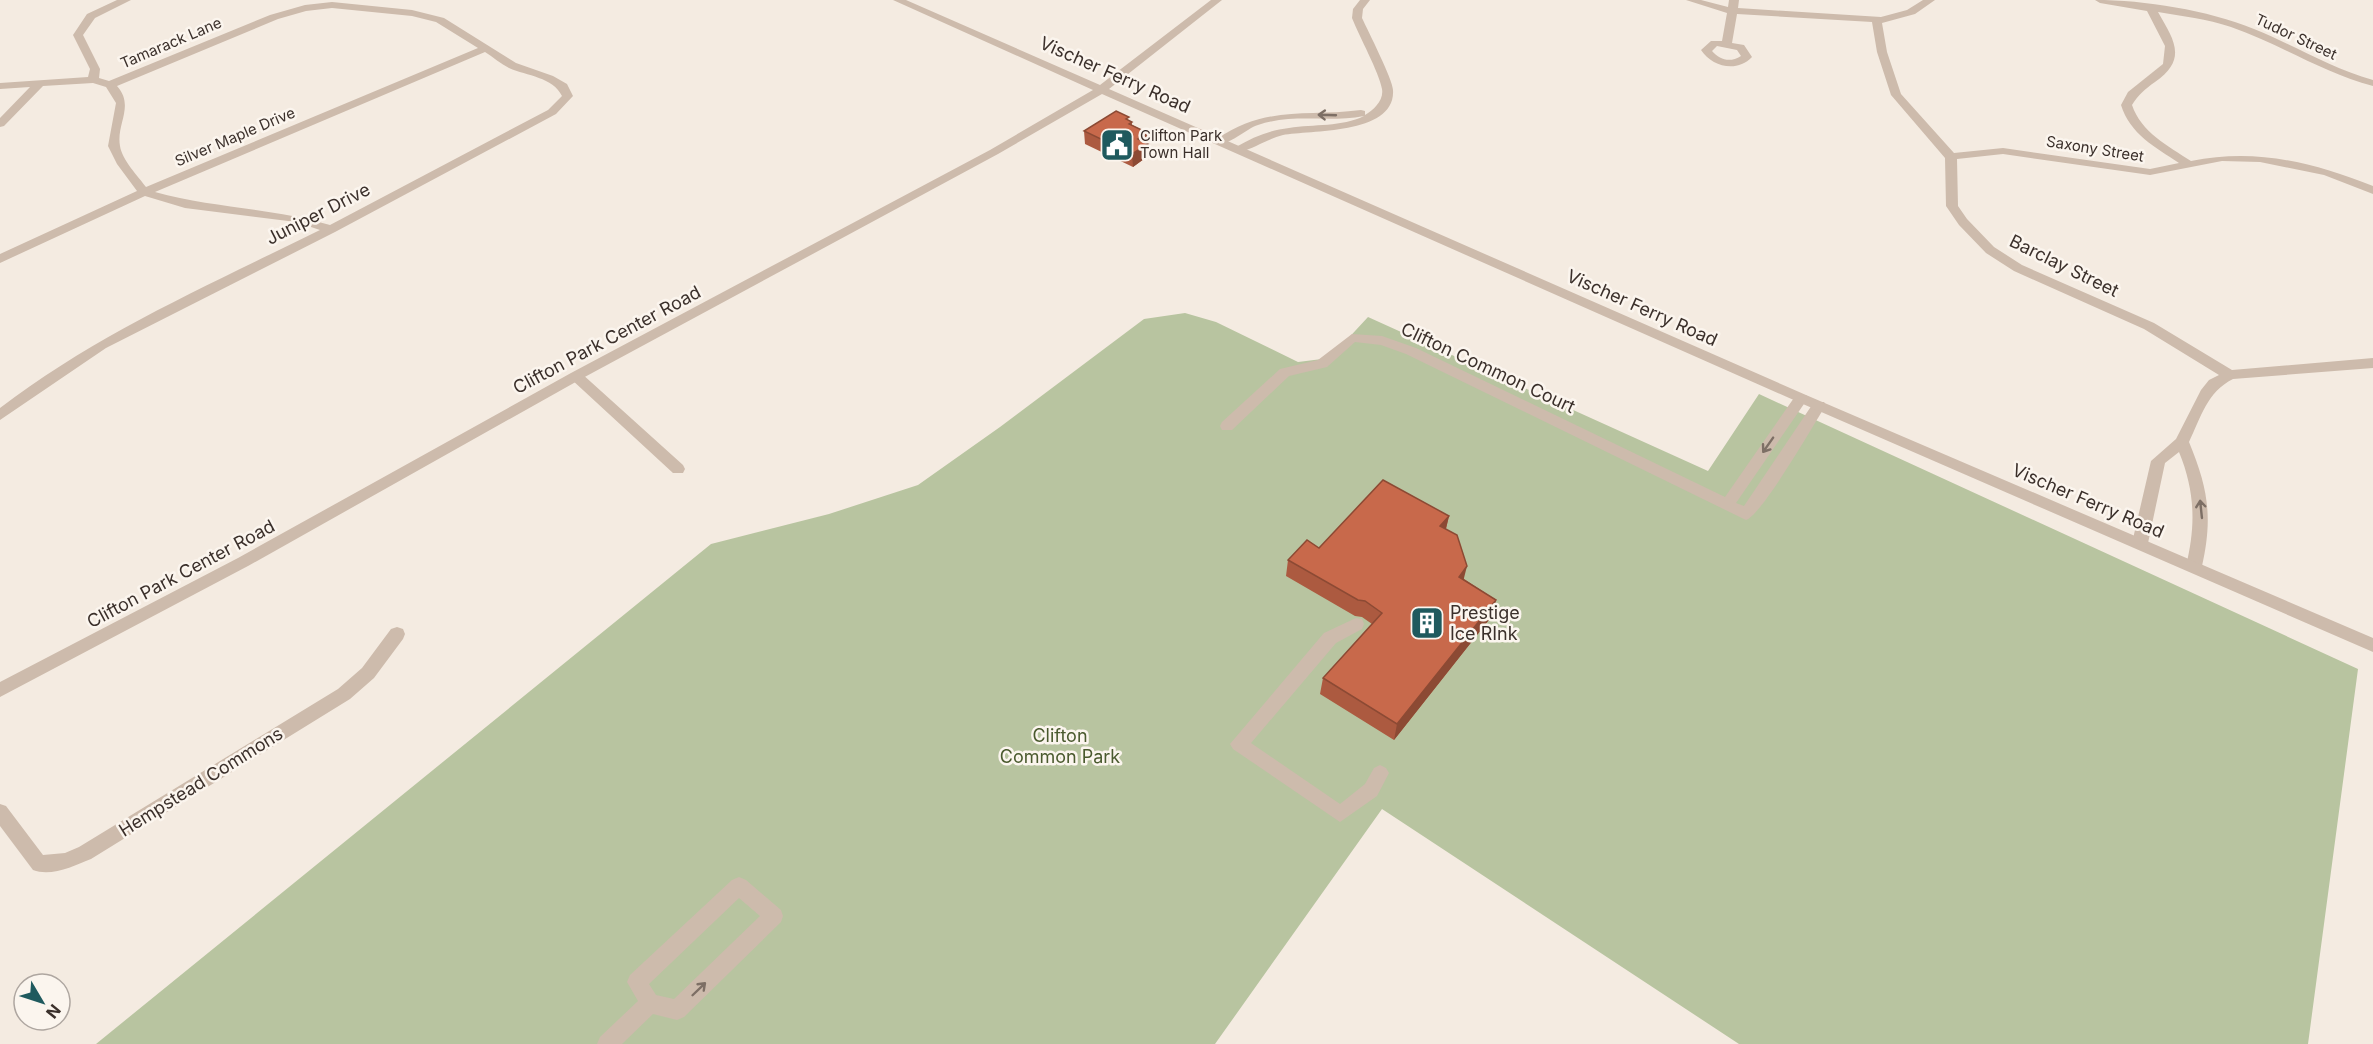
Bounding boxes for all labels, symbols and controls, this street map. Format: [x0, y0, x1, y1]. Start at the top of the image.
street label: Tudor Street [2252, 9, 2340, 64]
street label: Tamarack Lane [117, 13, 224, 72]
street label: Vischer Ferry Road [1037, 32, 1194, 117]
street label: Silver Maple Drive [172, 103, 298, 170]
one-way arrow [1317, 110, 1337, 121]
place label: Clifton Park Town Hall [1140, 126, 1223, 162]
public building icon: Clifton Park Town Hall [1099, 127, 1135, 163]
street label: Saxony Street [2045, 131, 2145, 166]
street label: Juniper Drive [262, 178, 373, 249]
street label: Barclay Street [2006, 230, 2122, 301]
street label: Vischer Ferry Road [1564, 265, 1721, 350]
street label: Clifton Park Center Road [509, 281, 704, 398]
street label: Clifton Common Court [1398, 318, 1579, 417]
one-way arrow [1762, 437, 1774, 453]
street label: Vischer Ferry Road [2009, 459, 2167, 542]
one-way arrow [2195, 499, 2206, 519]
street label: Clifton Park Center Road [83, 515, 278, 632]
place label: Prestige Ice RInk [1450, 602, 1520, 644]
building icon: Prestige Ice RInk [1409, 605, 1445, 641]
street label: Hempstead Commons [115, 723, 286, 841]
park label: Clifton Common Park [1000, 725, 1120, 767]
north arrow [12, 972, 72, 1032]
one-way arrow [691, 982, 706, 996]
text: N [42, 1000, 65, 1022]

